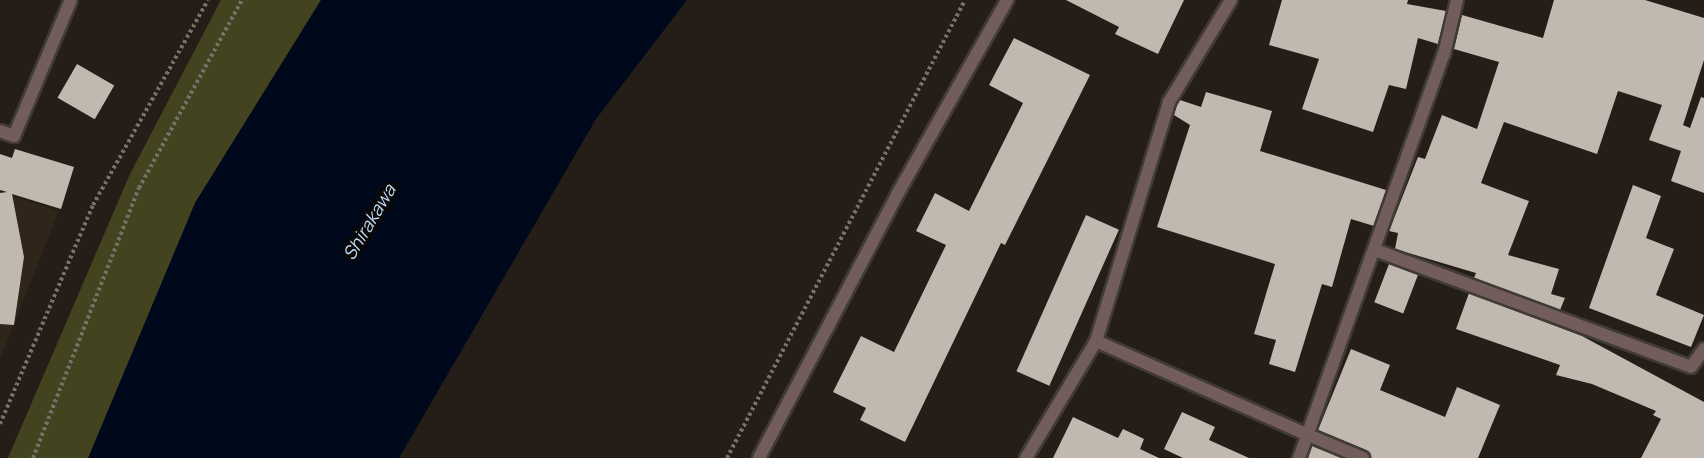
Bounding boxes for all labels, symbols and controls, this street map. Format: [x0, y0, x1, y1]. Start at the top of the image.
water label: Shirakawa [338, 180, 400, 264]

